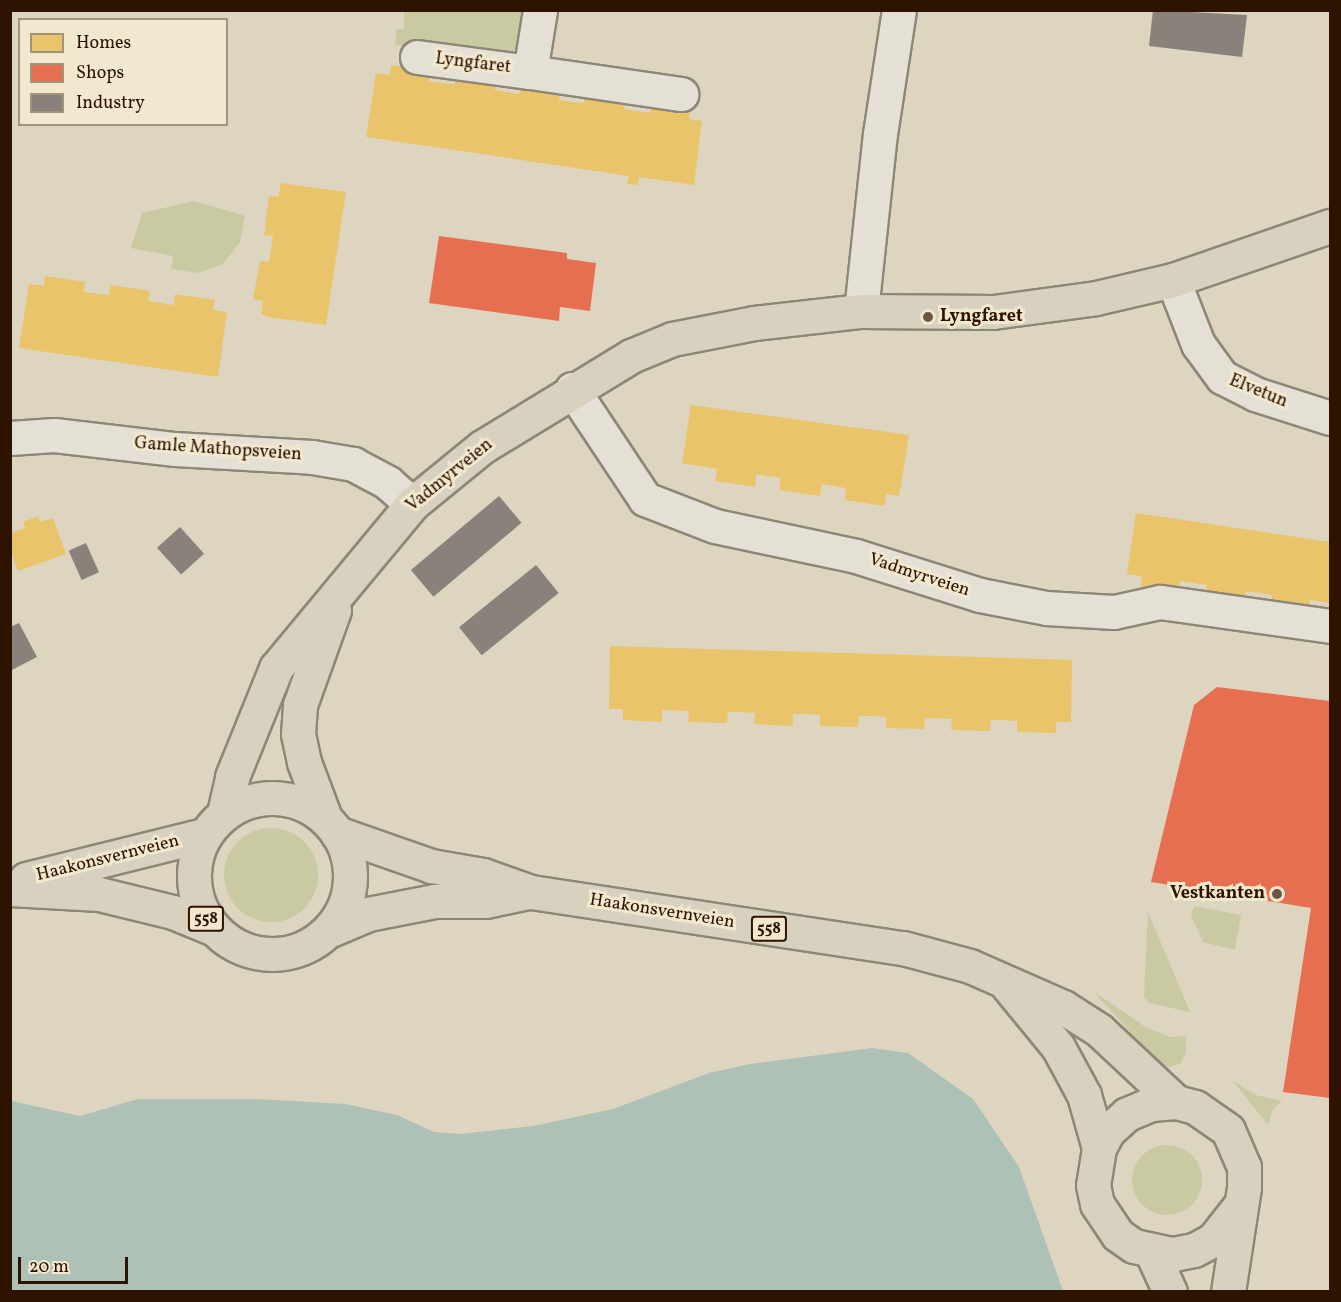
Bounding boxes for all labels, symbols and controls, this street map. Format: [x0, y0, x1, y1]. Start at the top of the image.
legend [18, 18, 228, 126]
text: Homes [76, 31, 131, 56]
street label: Lyngfaret [434, 49, 512, 79]
text: Shops [76, 61, 124, 86]
text: Industry [76, 91, 145, 116]
place label: Lyngfaret [940, 306, 1023, 328]
marker: Lyngfaret [921, 310, 935, 324]
street label: Elvetun [1226, 371, 1290, 413]
street label: Gamle Mathopsveien [134, 433, 302, 467]
street label: Vadmyrveien [402, 435, 498, 517]
street label: Vadmyrveien [866, 550, 972, 602]
street label: Haakonsvernveien [34, 831, 182, 887]
place label: Vestkanten [1170, 883, 1265, 905]
marker: Vestkanten [1270, 887, 1284, 901]
street label: Haakonsvernveien [588, 890, 736, 934]
road number: 558 [186, 906, 226, 932]
road number: 558 [750, 916, 788, 942]
scale bar [21, 1245, 130, 1283]
text: 20 m [29, 1255, 69, 1280]

